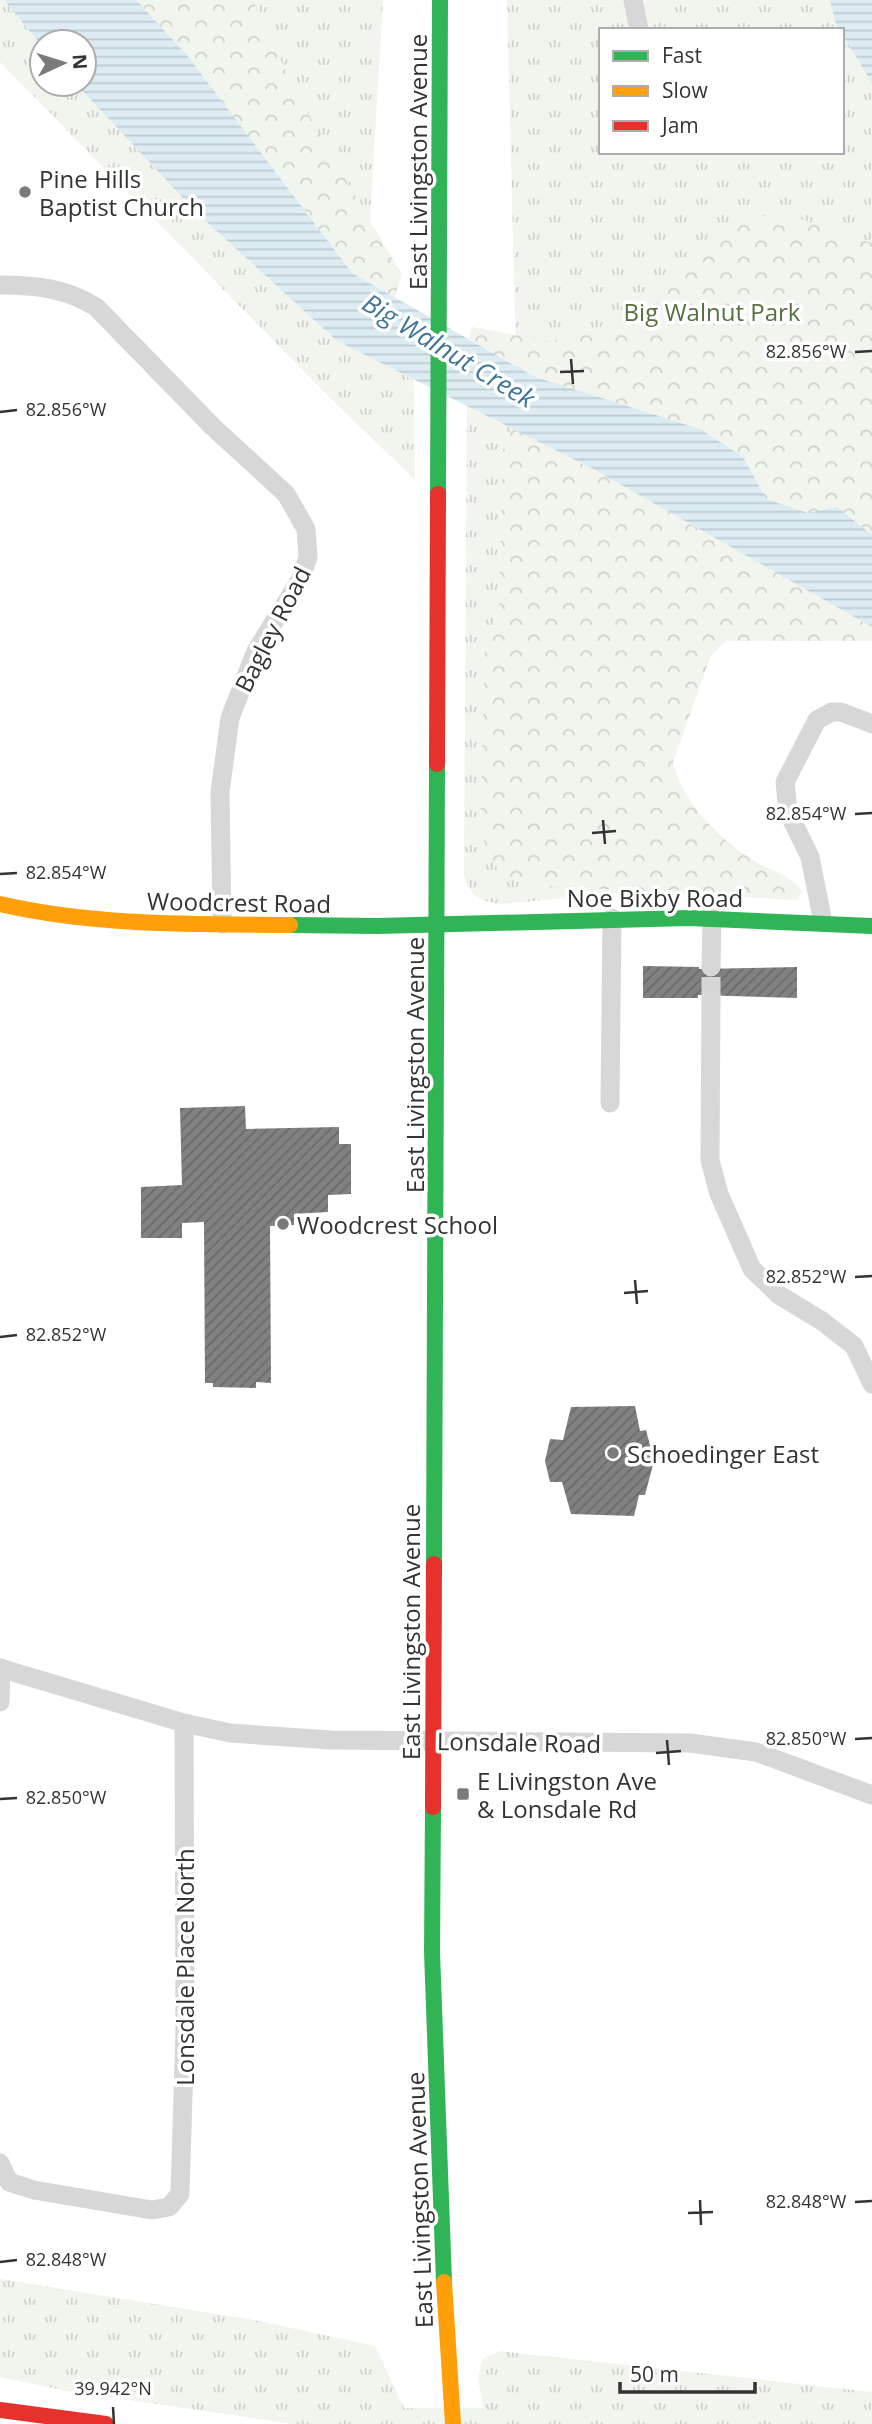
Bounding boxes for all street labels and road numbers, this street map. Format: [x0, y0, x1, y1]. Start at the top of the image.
street label: East Livingston Avenue [401, 34, 434, 290]
street label: Bagley Road [226, 561, 318, 697]
street label: Noe Bixby Road [567, 881, 743, 914]
street label: Woodcrest Road [147, 884, 331, 920]
street label: East Livingston Avenue [398, 937, 431, 1193]
street label: East Livingston Avenue [394, 1504, 427, 1760]
street label: Lonsdale Road [437, 1724, 601, 1760]
street label: Lonsdale Place North [168, 1848, 201, 2086]
street label: East Livingston Avenue [398, 2071, 440, 2329]

